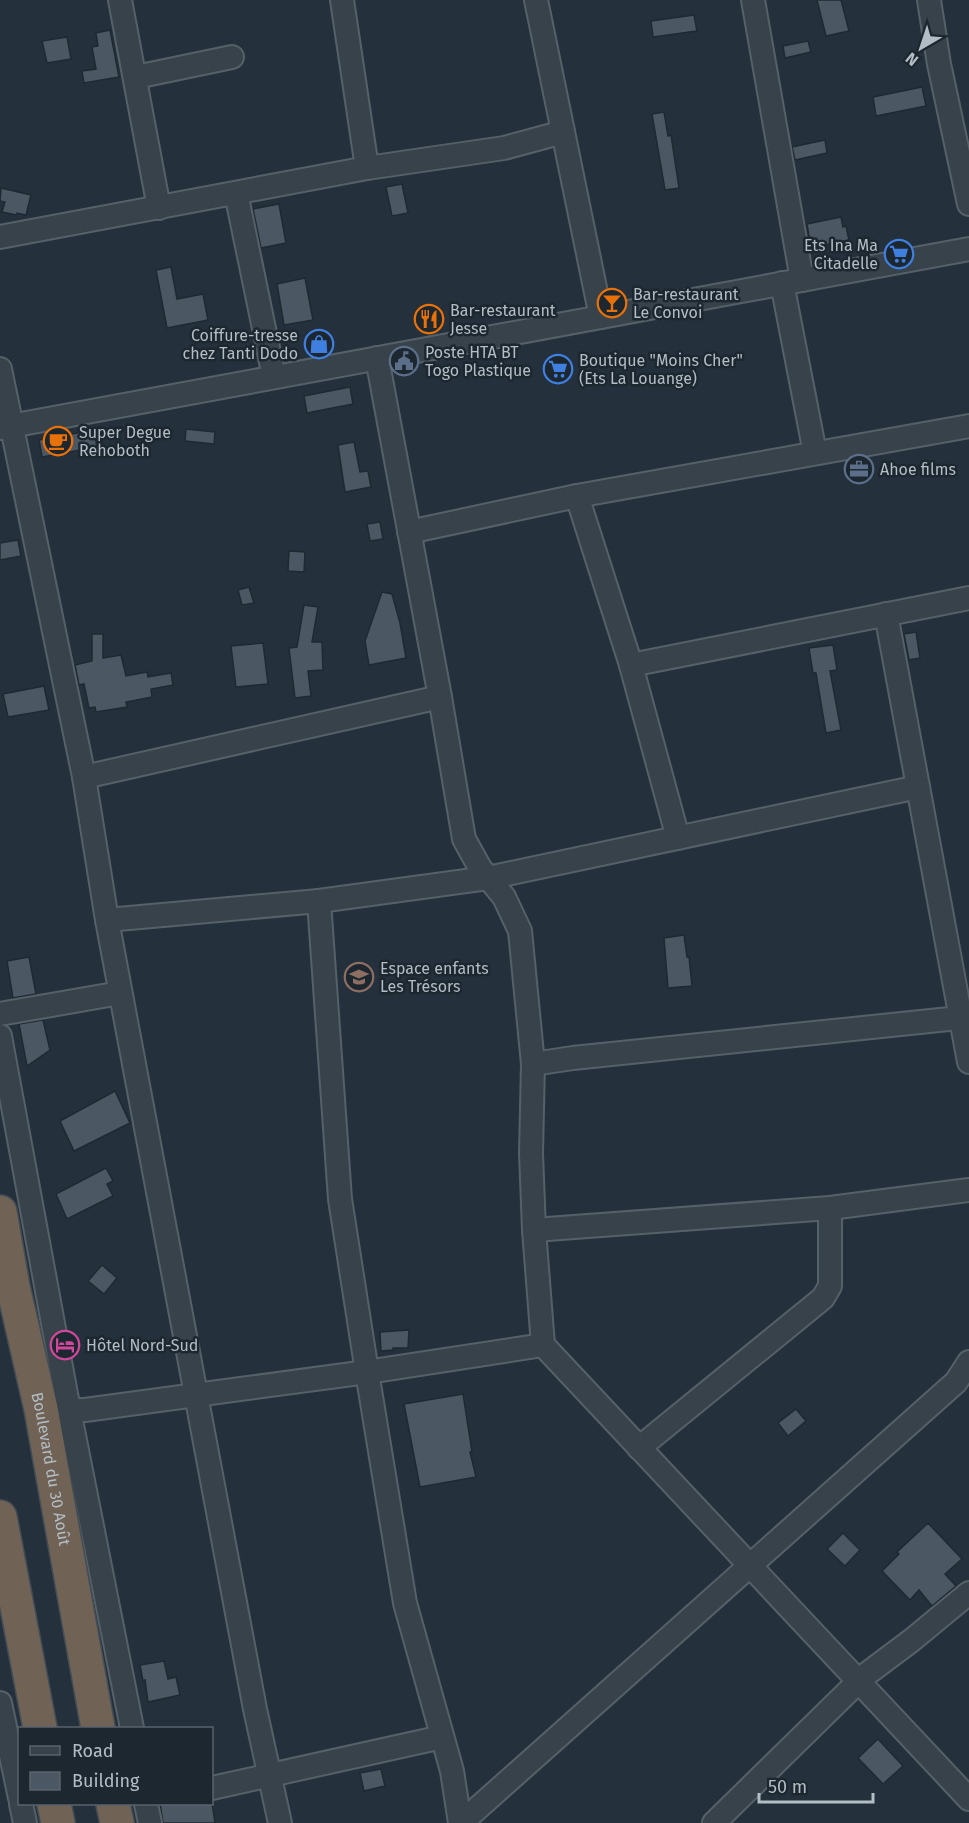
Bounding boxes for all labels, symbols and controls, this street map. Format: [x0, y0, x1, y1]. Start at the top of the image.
north arrow [891, 18, 951, 78]
text: N [902, 49, 922, 70]
place label: Ets Ina Ma Citadelle [804, 236, 878, 273]
supermarket icon: Ets Ina Ma Citadelle [883, 238, 915, 270]
place label: Bar-restaurant Le Convoi [633, 285, 739, 322]
bar icon: Bar-restaurant Le Convoi [596, 287, 628, 319]
place label: Bar-restaurant Jesse [450, 301, 556, 338]
restaurant icon: Bar-restaurant Jesse [413, 303, 445, 335]
place label: Coiffure-tresse chez Tanti Dodo [182, 326, 298, 363]
shop icon: Coiffure-tresse chez Tanti Dodo [303, 328, 335, 360]
place label: Poste HTA BT Togo Plastique [425, 343, 531, 380]
public building icon: Poste HTA BT Togo Plastique [388, 345, 420, 377]
place label: Boutique "Moins Cher" (Ets La Louange) [579, 351, 743, 388]
supermarket icon: Boutique "Moins Cher" (Ets La Louange) [542, 353, 574, 385]
place label: Super Degue Rehoboth [79, 423, 171, 460]
cafe icon: Super Degue Rehoboth [42, 425, 74, 457]
office icon: Ahoe films [843, 453, 875, 485]
place label: Ahoe films [880, 460, 956, 479]
place label: Espace enfants Les Trésors [380, 959, 489, 996]
school or university icon: Espace enfants Les Trésors [343, 961, 375, 993]
hotel icon: Hôtel Nord-Sud [49, 1329, 81, 1361]
place label: Hôtel Nord-Sud [86, 1336, 198, 1355]
street label: Boulevard du 30 Août [27, 1390, 74, 1547]
legend [18, 1727, 213, 1805]
text: Road [72, 1740, 114, 1762]
scale bar [759, 1766, 873, 1804]
text: Building [72, 1770, 140, 1792]
text: 50 m [768, 1776, 807, 1798]

